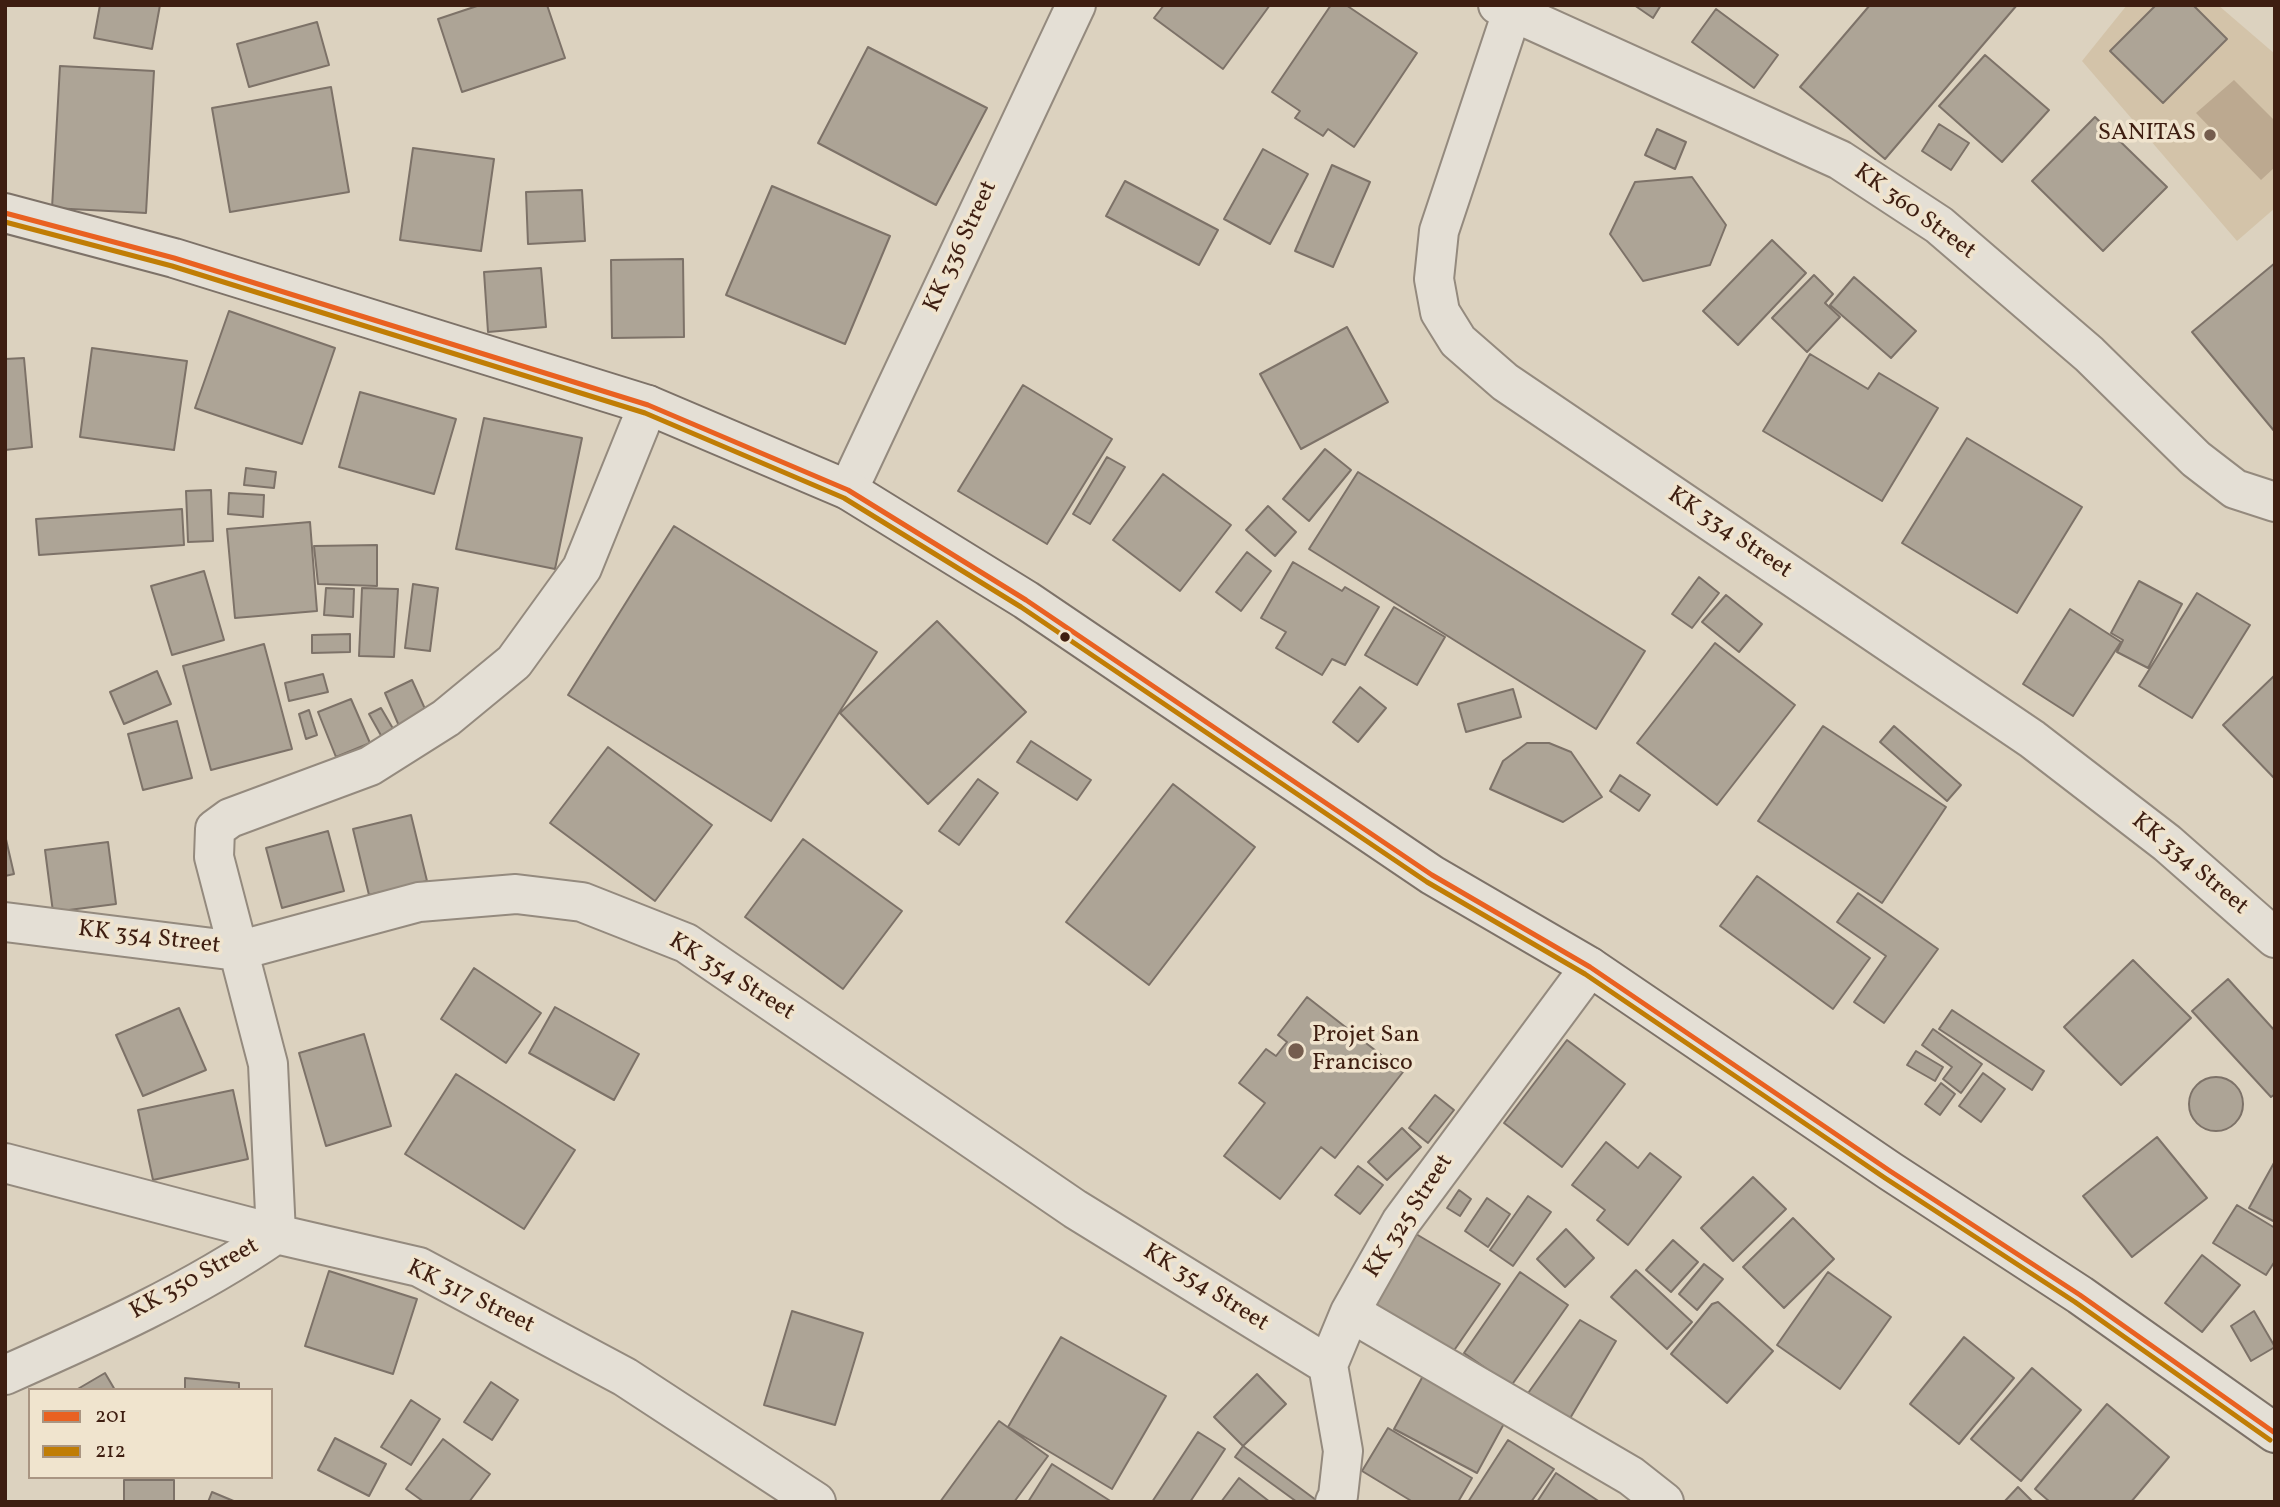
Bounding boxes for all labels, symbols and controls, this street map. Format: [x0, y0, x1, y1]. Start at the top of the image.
place label: SANITAS [2098, 121, 2196, 149]
marker: SANITAS [2202, 127, 2218, 143]
street label: KK 360 Street [1847, 159, 1981, 267]
street label: KK 336 Street [919, 177, 1005, 317]
street label: KK 334 Street [1661, 482, 1797, 586]
unlabelled marker [1058, 630, 1072, 644]
street label: KK 334 Street [2125, 808, 2253, 922]
street label: KK 354 Street [76, 916, 222, 962]
street label: KK 354 Street [663, 928, 799, 1028]
place label: Projet San Francisco [1312, 1023, 1420, 1079]
marker: Projet San Francisco [1286, 1041, 1306, 1061]
street label: KK 325 Street [1359, 1150, 1461, 1284]
street label: KK 350 Street [126, 1233, 264, 1327]
street label: KK 354 Street [1137, 1239, 1273, 1339]
street label: KK 317 Street [402, 1255, 538, 1341]
legend [28, 1388, 273, 1479]
text: 201 [95, 1402, 127, 1431]
text: 212 [95, 1437, 126, 1466]

